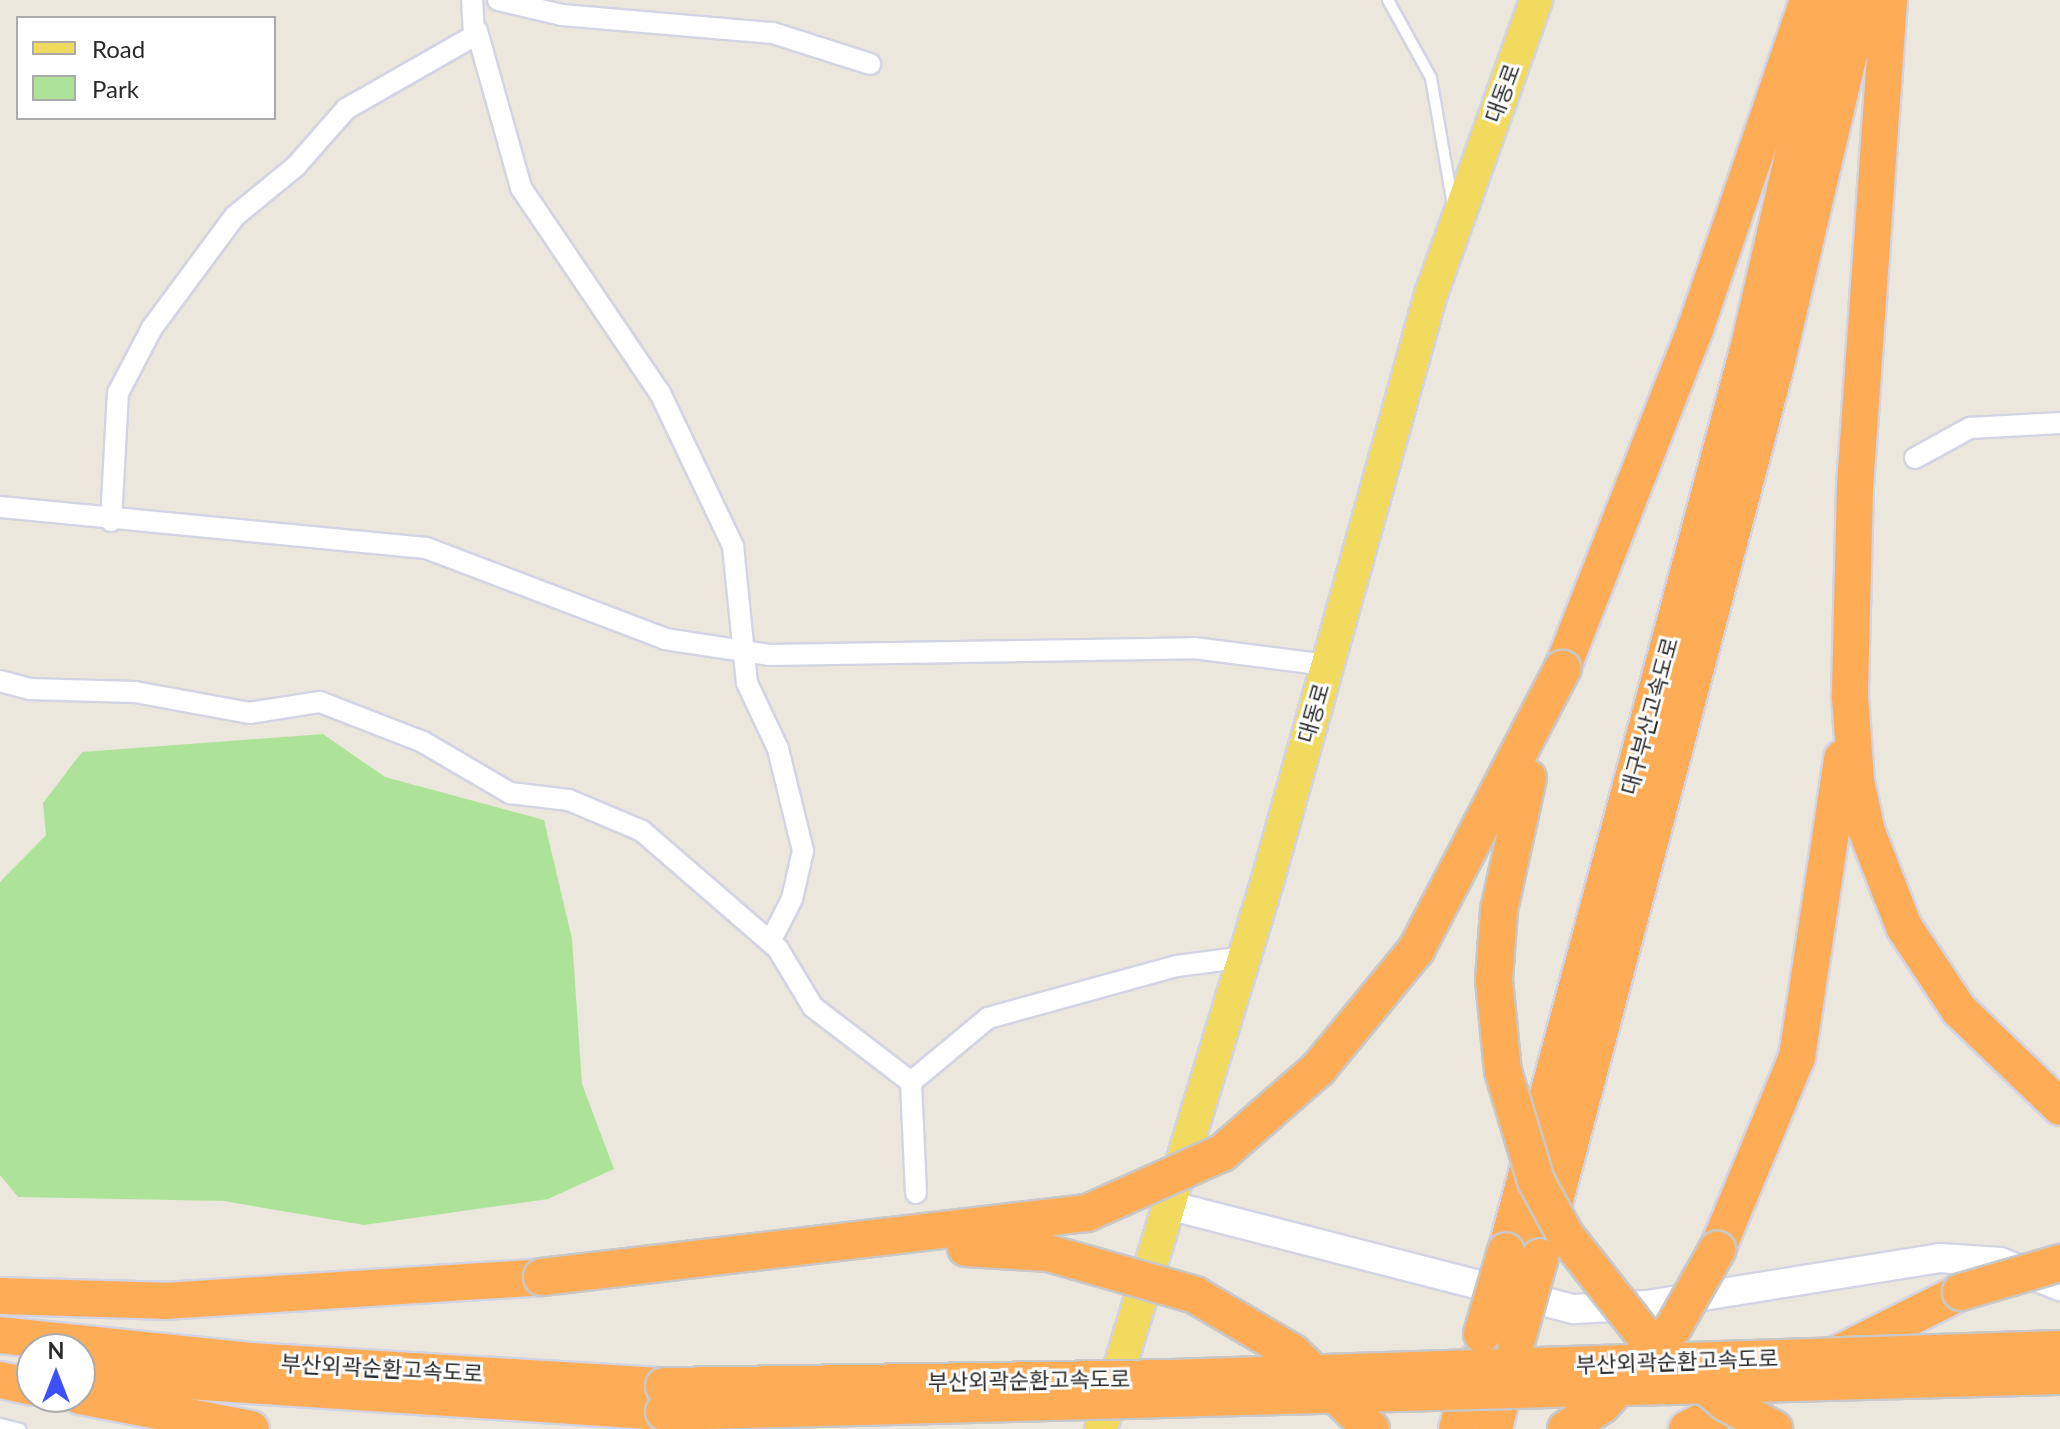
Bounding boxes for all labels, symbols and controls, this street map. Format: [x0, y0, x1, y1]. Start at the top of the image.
legend [16, 16, 276, 120]
text: Road [92, 34, 145, 63]
street label: 대동로 [1479, 60, 1525, 126]
text: Park [92, 74, 139, 103]
street label: 대구부산고속도로 [1615, 634, 1683, 798]
street label: 대동로 [1292, 680, 1334, 746]
north arrow [16, 1333, 96, 1413]
text: N [48, 1337, 64, 1364]
street label: 부산외곽순환고속도로 [1575, 1344, 1779, 1378]
street label: 부산외곽순환고속도로 [280, 1350, 484, 1386]
street label: 부산외곽순환고속도로 [928, 1365, 1130, 1395]

